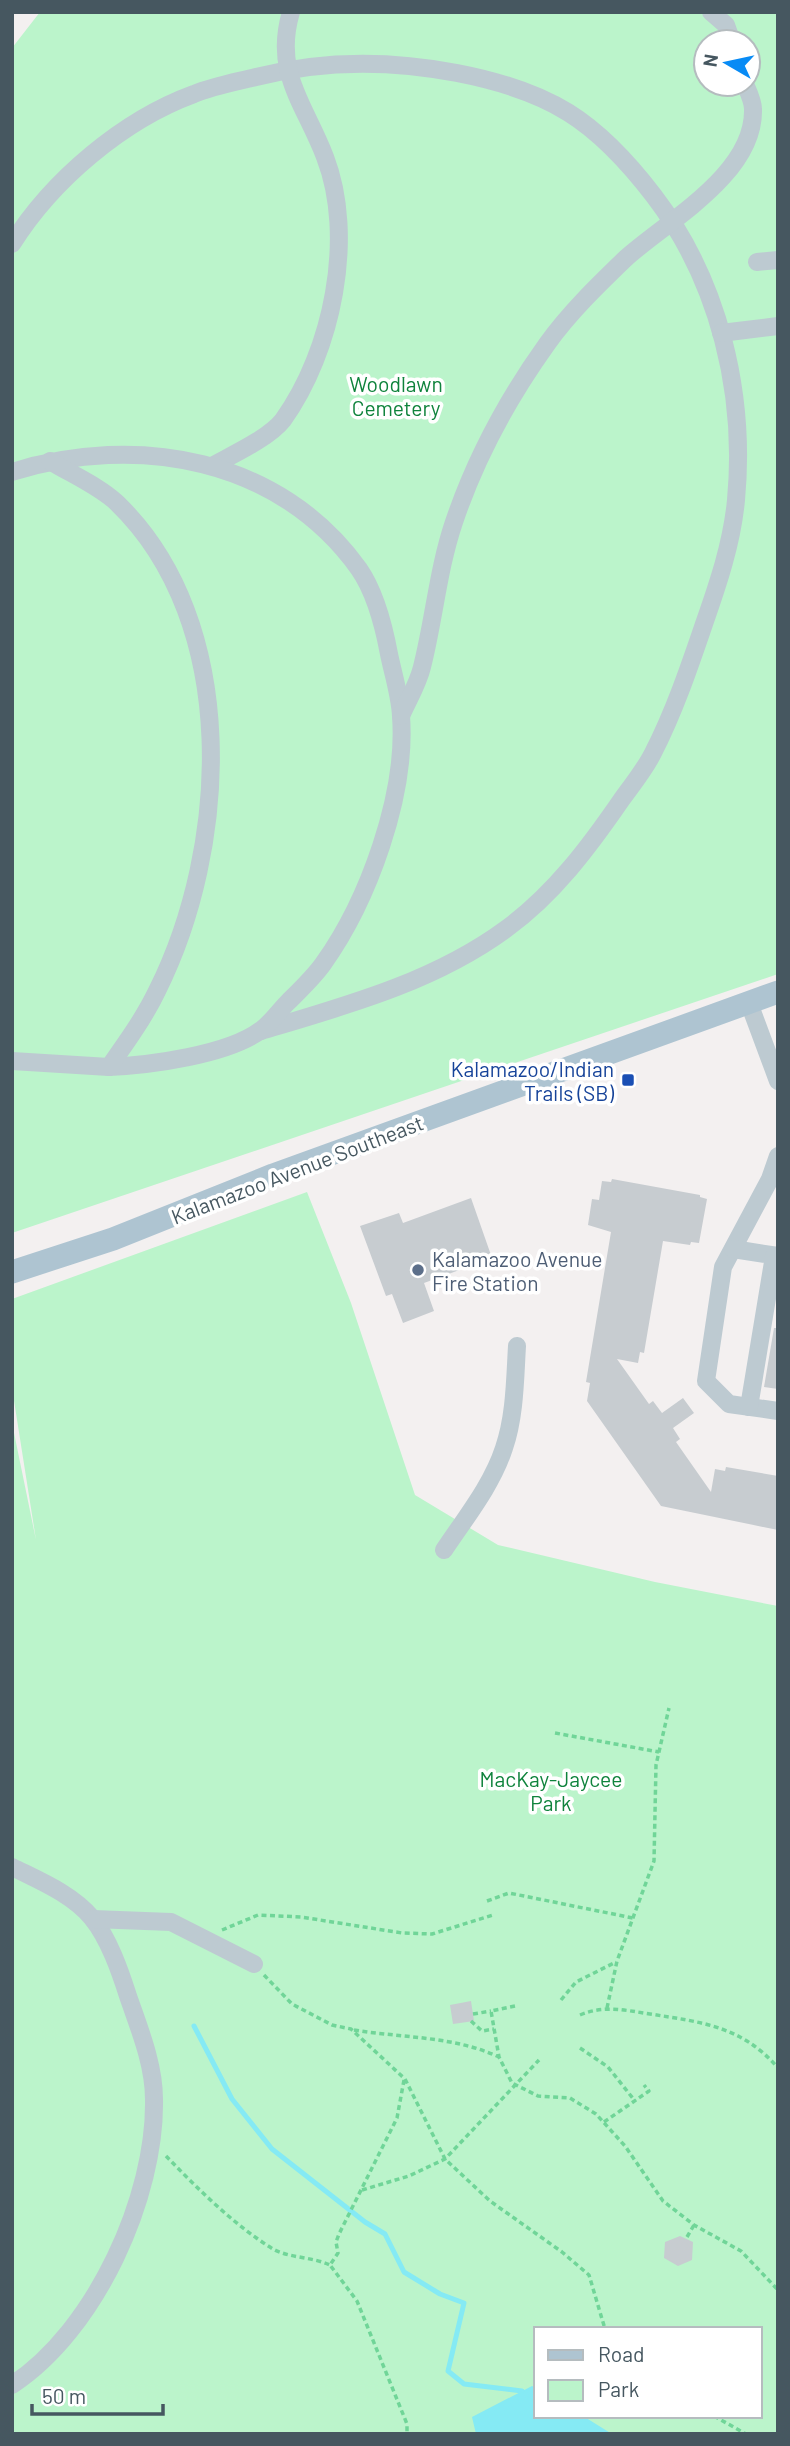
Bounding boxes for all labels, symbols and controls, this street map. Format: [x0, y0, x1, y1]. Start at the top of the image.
north arrow [692, 28, 762, 98]
text: N [697, 52, 722, 68]
park label: Woodlawn Cemetery [349, 371, 443, 420]
place label: Kalamazoo/Indian Trails (SB) [451, 1056, 615, 1105]
marker: Kalamazoo/Indian Trails (SB) [620, 1072, 636, 1088]
street label: Kalamazoo Avenue Southeast [167, 1109, 427, 1229]
place label: Kalamazoo Avenue Fire Station [432, 1246, 602, 1295]
marker: Kalamazoo Avenue Fire Station [410, 1262, 426, 1278]
park label: MacKay-Jaycee Park [480, 1766, 623, 1815]
legend [534, 2327, 762, 2418]
text: Road [598, 2341, 644, 2366]
scale bar [32, 2372, 163, 2416]
text: Park [598, 2376, 639, 2401]
text: 50 m [42, 2383, 86, 2408]

